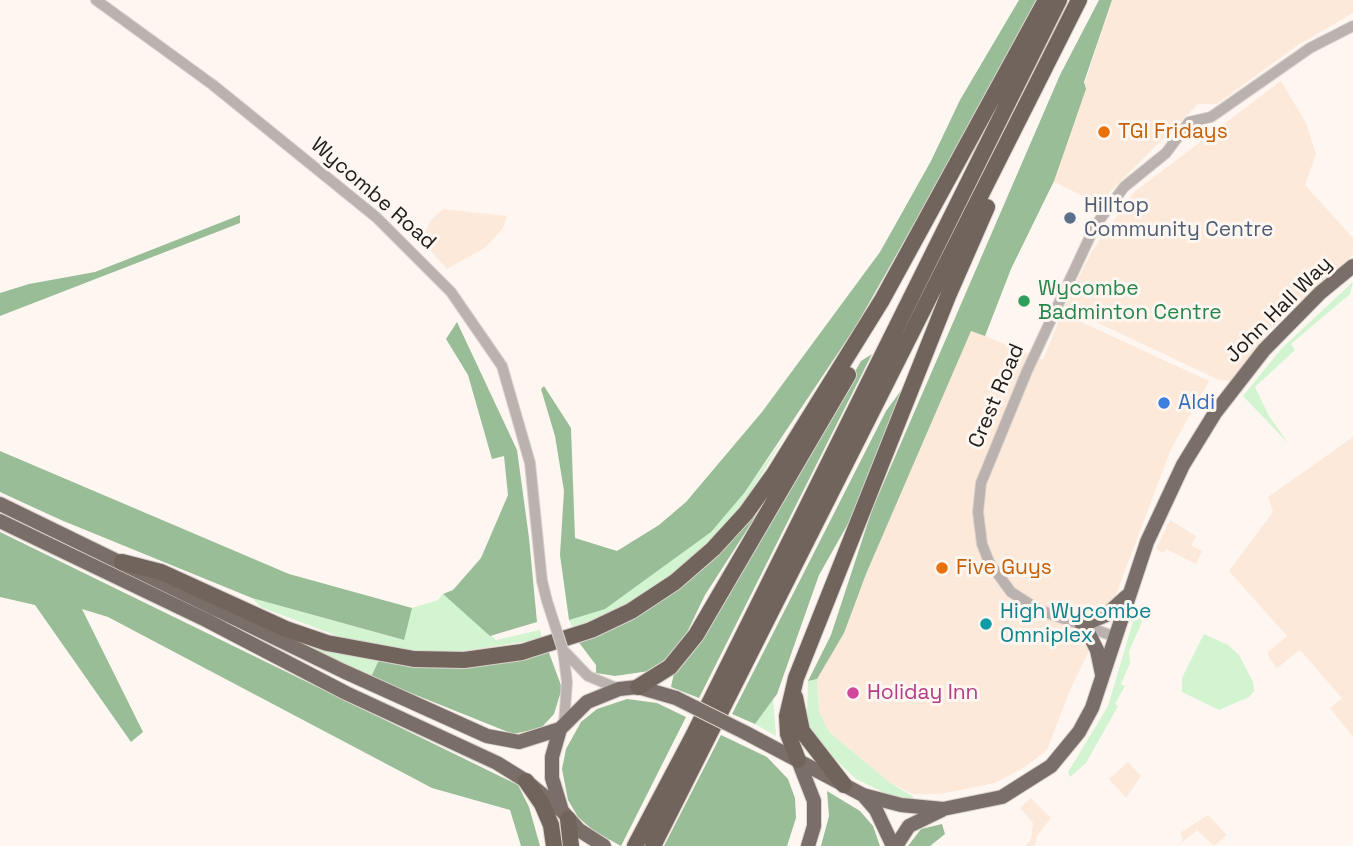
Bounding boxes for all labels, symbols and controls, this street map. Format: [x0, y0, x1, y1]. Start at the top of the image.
place label: TGI Fridays [1118, 119, 1228, 145]
marker: TGI Fridays [1096, 124, 1112, 140]
street label: Wycombe Road [305, 133, 441, 255]
place label: Hilltop Community Centre [1084, 193, 1273, 243]
marker: Hilltop Community Centre [1062, 210, 1078, 226]
street label: John Hall Way [1220, 251, 1338, 369]
place label: Wycombe Badminton Centre [1038, 276, 1222, 326]
marker: Wycombe Badminton Centre [1016, 293, 1032, 309]
street label: Crest Road [964, 340, 1030, 452]
place label: Aldi [1178, 390, 1215, 416]
marker: Aldi [1156, 395, 1172, 411]
place label: Five Guys [956, 555, 1052, 581]
marker: Five Guys [934, 560, 950, 576]
place label: High Wycombe Omniplex [1000, 599, 1151, 649]
marker: High Wycombe Omniplex [978, 616, 994, 632]
place label: Holiday Inn [867, 680, 978, 706]
marker: Holiday Inn [845, 685, 861, 701]

